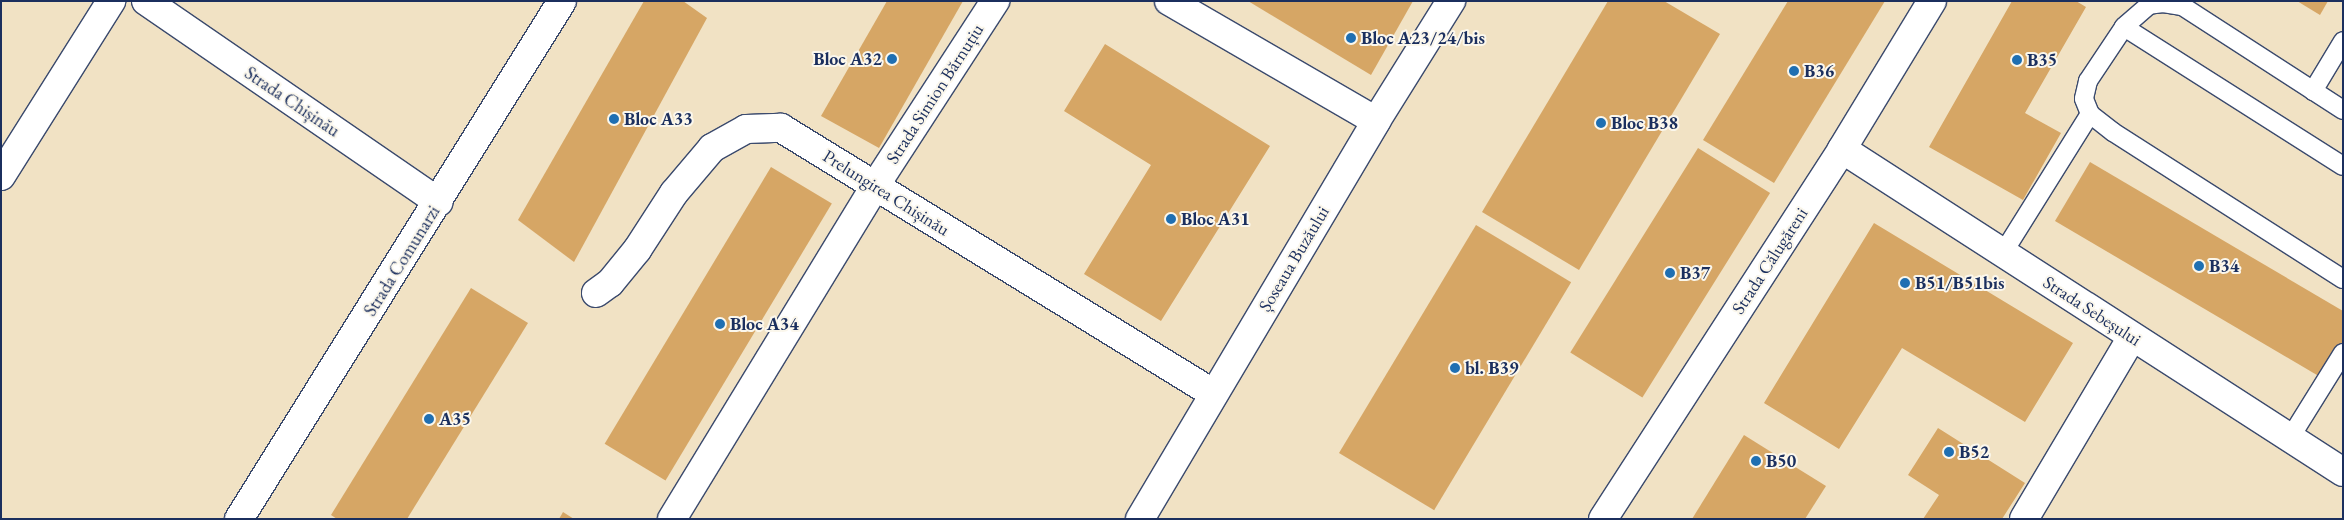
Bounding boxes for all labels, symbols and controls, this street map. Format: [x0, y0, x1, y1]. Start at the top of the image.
street label: Strada Simion Bărnuțiu [882, 20, 988, 168]
place label: Bloc A23/24/bis [1361, 27, 1485, 49]
marker: Bloc A23/24/bis [1345, 32, 1357, 44]
place label: Bloc A32 [813, 48, 882, 70]
place label: B35 [2027, 49, 2057, 71]
marker: Bloc A32 [886, 53, 898, 65]
marker: B35 [2011, 54, 2023, 66]
place label: B36 [1804, 60, 1834, 82]
street label: Strada Chișinău [240, 62, 344, 142]
marker: B36 [1788, 65, 1800, 77]
place label: Bloc A33 [624, 108, 693, 130]
place label: Bloc B38 [1611, 112, 1678, 134]
marker: Bloc A33 [608, 113, 620, 125]
marker: Bloc B38 [1595, 117, 1607, 129]
street label: Prelungirea Chișinău [819, 145, 953, 241]
street label: Strada Comunarzi [359, 202, 445, 320]
street label: Șoseaua Buzăului [1254, 202, 1334, 316]
street label: Strada Călugăreni [1727, 204, 1813, 318]
place label: Bloc A31 [1181, 208, 1250, 230]
marker: Bloc A31 [1165, 213, 1177, 225]
place label: B34 [2209, 255, 2239, 277]
marker: B34 [2193, 260, 2205, 272]
place label: B37 [1680, 262, 1710, 284]
marker: B37 [1664, 267, 1676, 279]
street label: Strada Sebeșului [2039, 271, 2145, 351]
place label: B51/B51bis [1915, 272, 2004, 294]
marker: B51/B51bis [1899, 277, 1911, 289]
place label: Bloc A34 [730, 313, 799, 335]
marker: Bloc A34 [714, 318, 726, 330]
place label: bl. B39 [1465, 357, 1519, 379]
marker: bl. B39 [1449, 362, 1461, 374]
place label: A35 [439, 408, 471, 430]
marker: A35 [423, 413, 435, 425]
place label: B52 [1959, 441, 1989, 463]
marker: B52 [1943, 446, 1955, 458]
place label: B50 [1766, 450, 1796, 472]
marker: B50 [1750, 455, 1762, 467]

